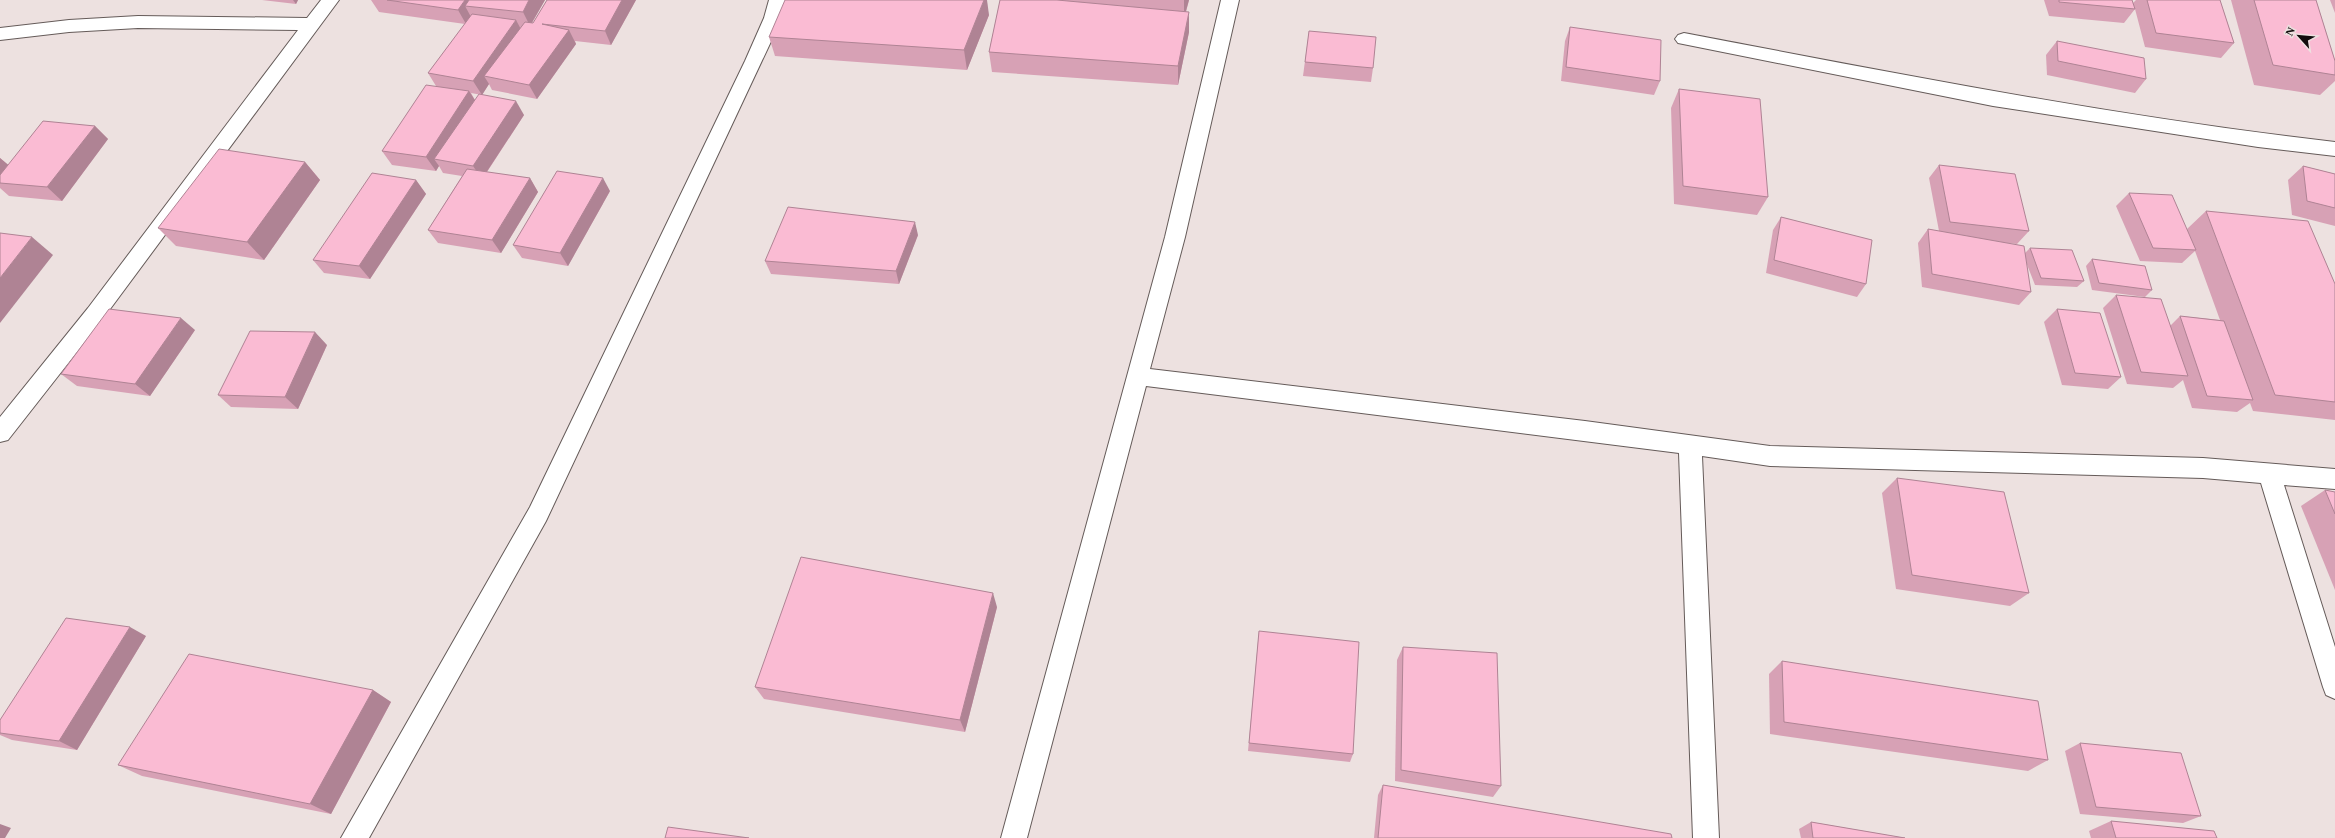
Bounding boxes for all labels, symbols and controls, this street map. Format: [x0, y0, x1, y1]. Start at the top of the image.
north arrow [2279, 16, 2319, 56]
text: N [2283, 25, 2297, 38]

